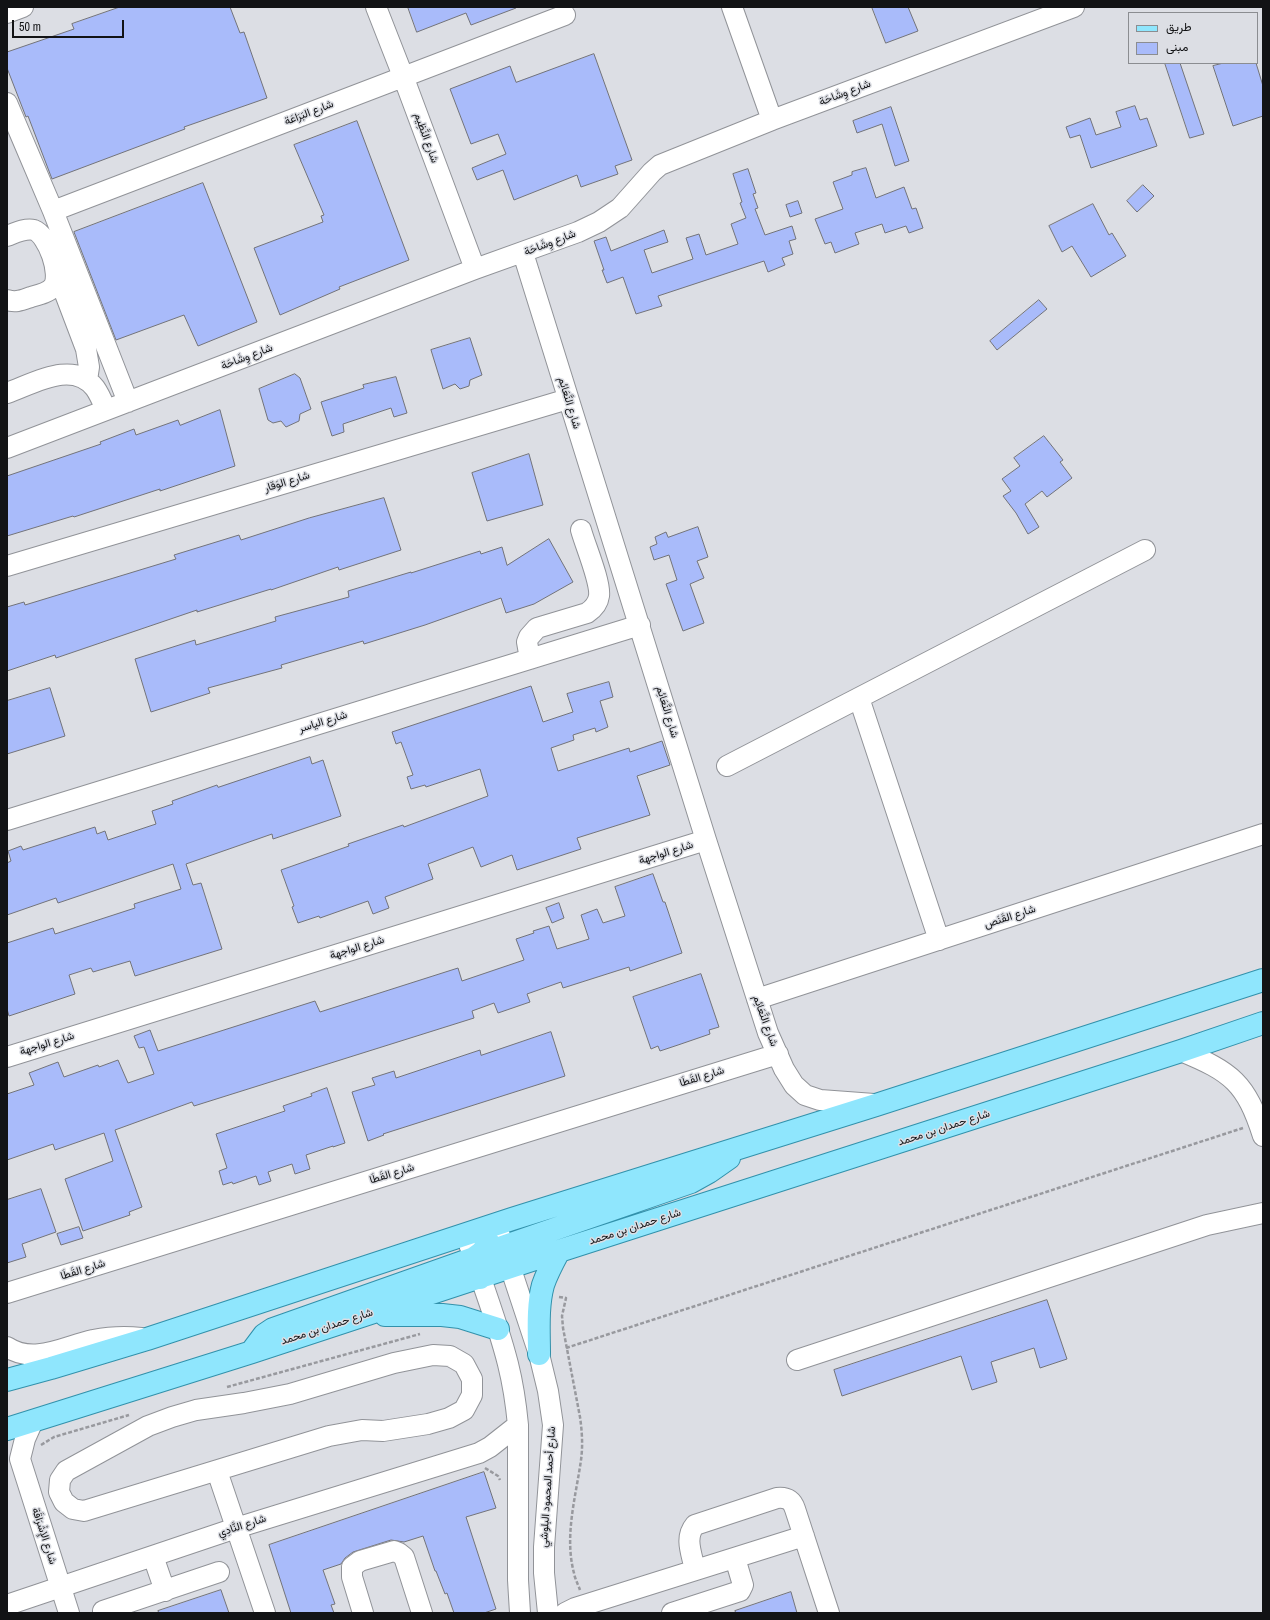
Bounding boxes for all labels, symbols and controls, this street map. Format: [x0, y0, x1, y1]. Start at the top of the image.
scale bar [14, 12, 126, 38]
legend [1128, 12, 1258, 64]
text: 50 m [19, 19, 41, 35]
text: طريق [1166, 19, 1191, 35]
text: مبنى [1166, 39, 1188, 55]
street label: شارع وِشَاحَة [817, 77, 873, 109]
street label: شارع البَرَاعَة [283, 98, 335, 128]
street label: شارع النَّظِيم [411, 111, 441, 165]
street label: شارع وِشَاحَة [522, 227, 578, 259]
street label: شارع وِشَاحَة [219, 341, 275, 373]
street label: شارع النَّعَائِم [555, 375, 583, 431]
street label: شارع الوَقار [263, 469, 311, 495]
street label: شارع النَّعَائِم [653, 684, 681, 740]
street label: شارع الياسر [297, 708, 349, 736]
street label: شارع الواجهة [637, 838, 695, 868]
street label: شارع القَنَص [983, 902, 1037, 932]
street label: شارع الواجهة [328, 933, 386, 963]
street label: شارع النَّعَائِم [750, 994, 780, 1048]
street label: شارع الواجهة [18, 1029, 76, 1059]
street label: شارع القَطَا [678, 1064, 726, 1090]
street label: شارع حمدان بن محمد [896, 1107, 992, 1149]
street label: شارع القَطَا [368, 1161, 416, 1187]
street label: شارع حمدان بن محمد [587, 1206, 683, 1248]
street label: شارع القَطَا [59, 1257, 107, 1283]
street label: شارع حمدان بن محمد [279, 1306, 375, 1348]
street label: شارع أحمد المحمود البلوشي [537, 1426, 559, 1548]
street label: شارع الإِشْرَاقَة [29, 1506, 59, 1566]
street label: شارع النَّادِي [216, 1512, 268, 1540]

